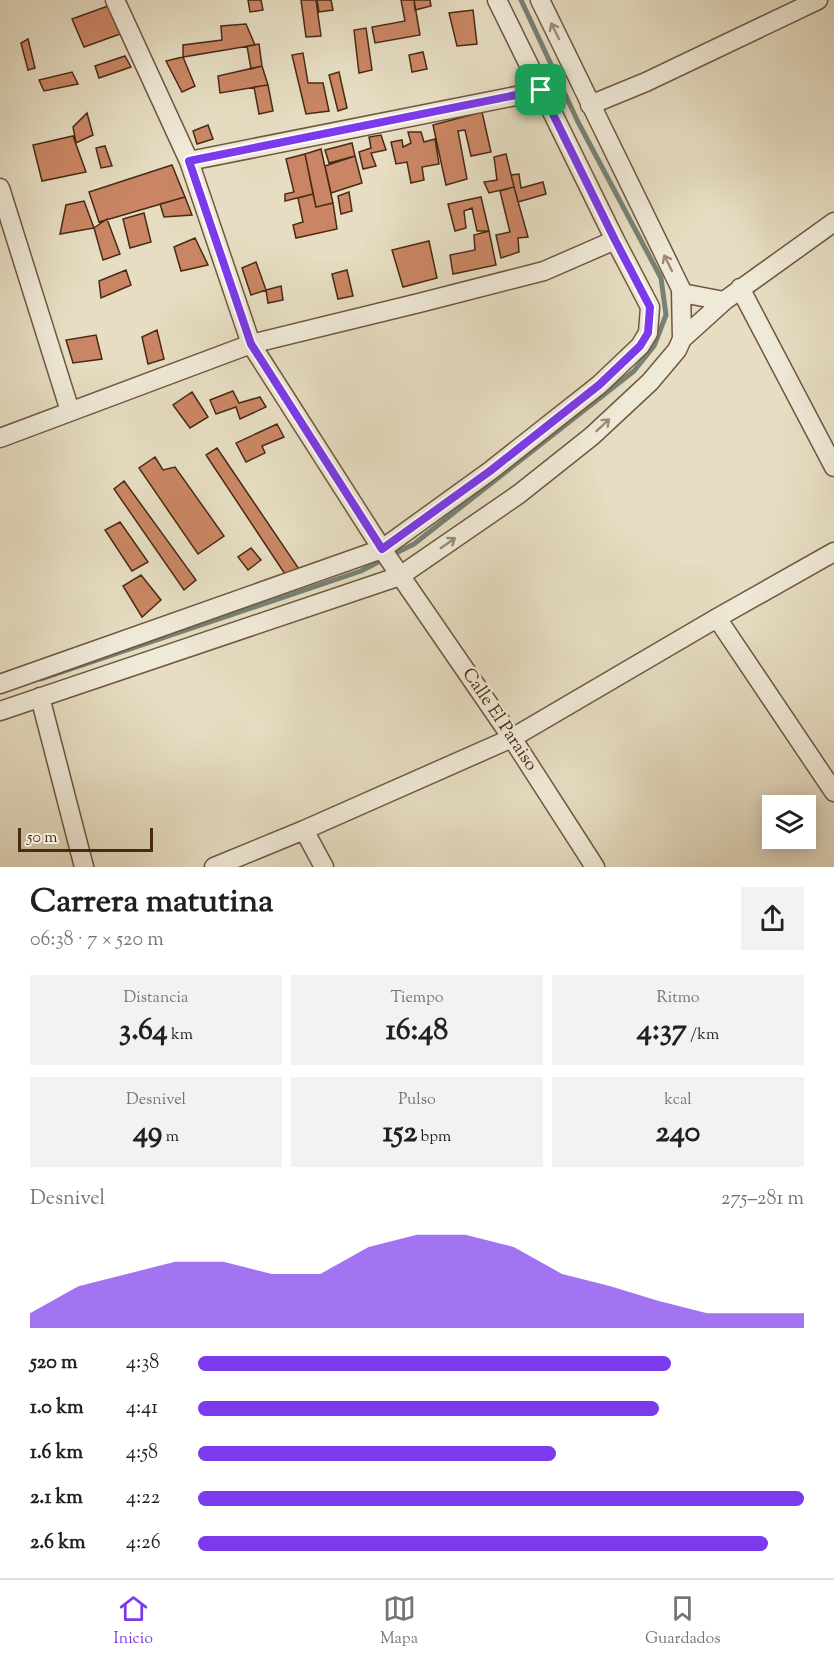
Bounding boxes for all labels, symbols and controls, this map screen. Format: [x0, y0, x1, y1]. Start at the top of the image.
one-way arrow [548, 22, 560, 40]
pin [515, 64, 566, 115]
icon: arrive [524, 73, 557, 106]
one-way arrow [661, 254, 673, 272]
one-way arrow [596, 418, 611, 432]
one-way arrow [439, 537, 456, 549]
street label: Calle El Paraiso [455, 663, 543, 777]
map controls [762, 795, 816, 849]
button: layers [762, 795, 816, 849]
scale bar [18, 825, 153, 852]
text: 50 m [27, 827, 58, 850]
text: Carrera matutina [30, 879, 273, 927]
button: share [741, 887, 804, 950]
text: 06:38 · 7 × 520 m [30, 926, 164, 955]
text: Distancia [124, 987, 188, 1010]
text: Tiempo [390, 987, 444, 1010]
text: Ritmo [656, 987, 700, 1010]
text: 3.64 [119, 1010, 168, 1053]
text: 16:48 [386, 1010, 448, 1053]
text: 4:37 [637, 1010, 687, 1053]
text: km [168, 1024, 193, 1047]
text: /km [687, 1024, 719, 1047]
text: Desnivel [126, 1089, 186, 1112]
text: Pulso [398, 1089, 436, 1112]
text: kcal [664, 1089, 692, 1112]
text: 49 [133, 1112, 162, 1155]
text: 152 [383, 1112, 417, 1155]
text: 240 [656, 1112, 700, 1155]
text: m [162, 1126, 179, 1149]
text: bpm [417, 1126, 451, 1149]
text: Desnivel [30, 1185, 105, 1214]
text: 275–281 m [721, 1185, 804, 1214]
text: 520 m [30, 1349, 78, 1378]
text: 4:38 [126, 1349, 159, 1378]
text: 1.0 km [30, 1394, 84, 1423]
text: 4:41 [126, 1394, 158, 1423]
text: 1.6 km [30, 1439, 83, 1468]
text: 4:58 [126, 1439, 158, 1468]
text: 2.1 km [30, 1484, 83, 1513]
text: 4:22 [126, 1484, 160, 1513]
text: 2.6 km [30, 1529, 86, 1558]
text: 4:26 [126, 1529, 161, 1558]
tab: Inicio [113, 1592, 153, 1651]
tab: Mapa [380, 1592, 418, 1651]
tab: Guardados [645, 1592, 721, 1651]

